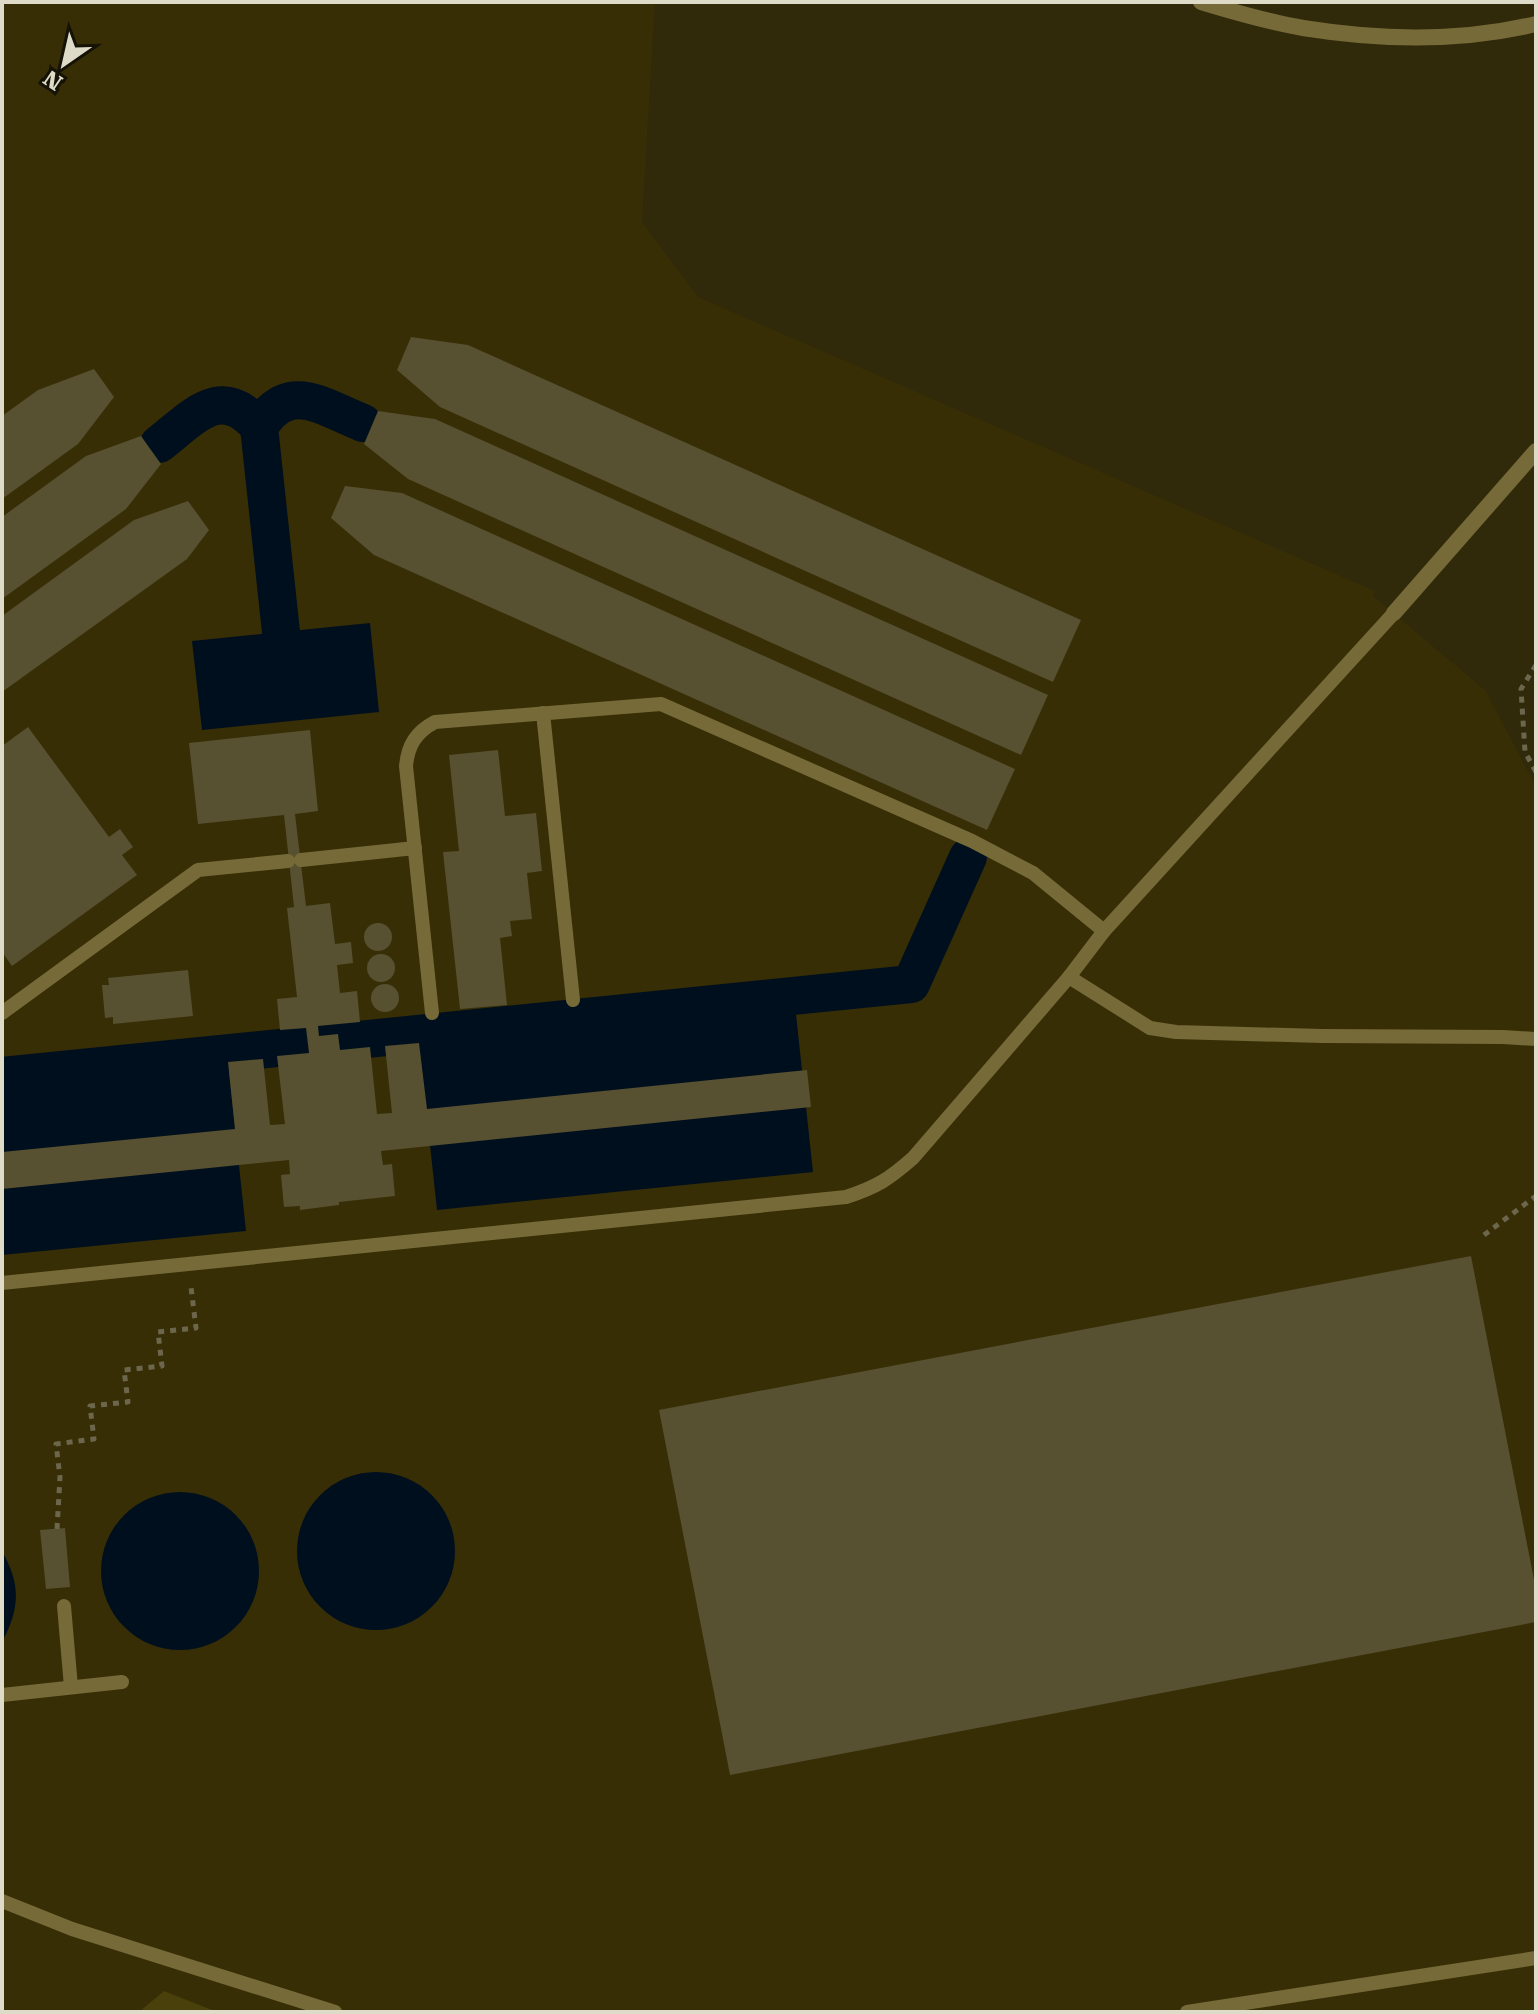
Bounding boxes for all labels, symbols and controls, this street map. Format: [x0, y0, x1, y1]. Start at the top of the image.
north arrow [24, 24, 104, 104]
text: N [39, 65, 67, 95]

